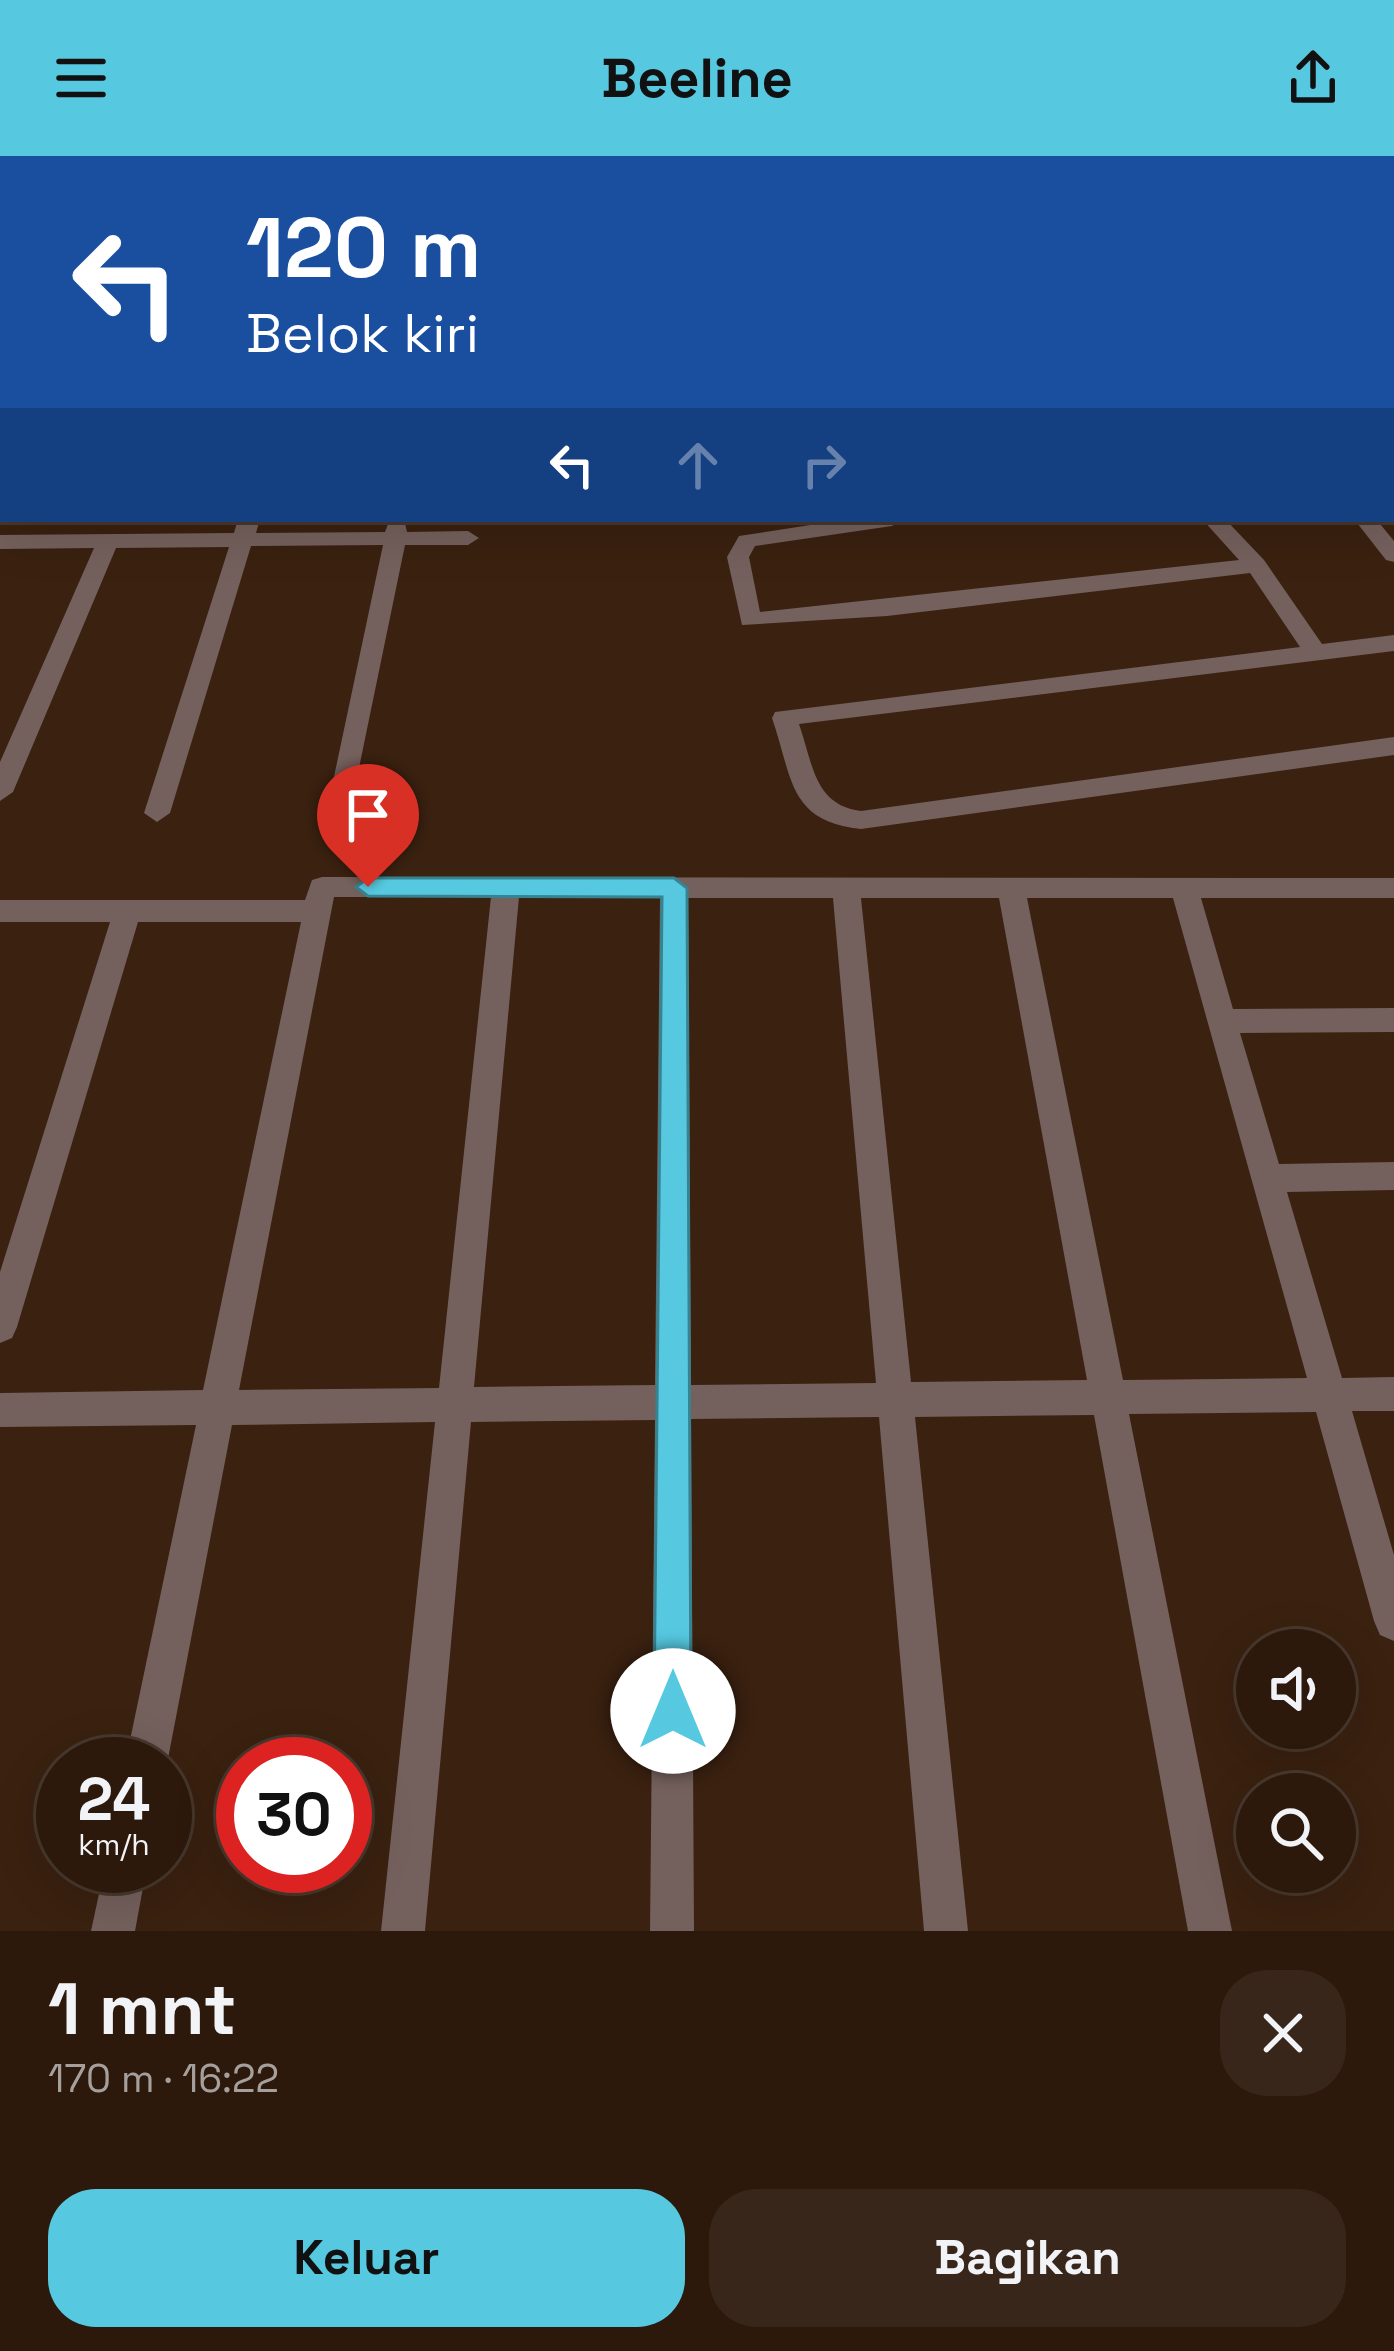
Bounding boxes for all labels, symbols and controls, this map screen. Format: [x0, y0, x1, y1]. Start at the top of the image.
text: Beeline [601, 44, 793, 113]
icon: menu [48, 45, 114, 111]
icon: share [1280, 45, 1346, 111]
text: 120 m [246, 194, 481, 302]
icon: left [48, 204, 204, 360]
text: Belok kiri [246, 299, 479, 368]
icon: left [539, 432, 605, 498]
icon: ahead [665, 432, 731, 498]
icon: right [791, 432, 857, 498]
pin [317, 764, 419, 887]
icon: arrive [335, 782, 401, 848]
map controls [1236, 1629, 1356, 1893]
button: sound [1236, 1629, 1356, 1749]
position arrow [610, 1648, 736, 1774]
speed limit sign: 30 [216, 1737, 372, 1893]
text: 24 [78, 1761, 150, 1838]
button: search [1236, 1773, 1356, 1893]
text: km/h [78, 1825, 150, 1864]
text: 1 mnt [48, 1963, 237, 2055]
button: close [1220, 1970, 1346, 2096]
text: 170 m · 16:22 [48, 2054, 279, 2103]
button: Keluar [48, 2189, 685, 2327]
button: Bagikan [709, 2189, 1346, 2327]

